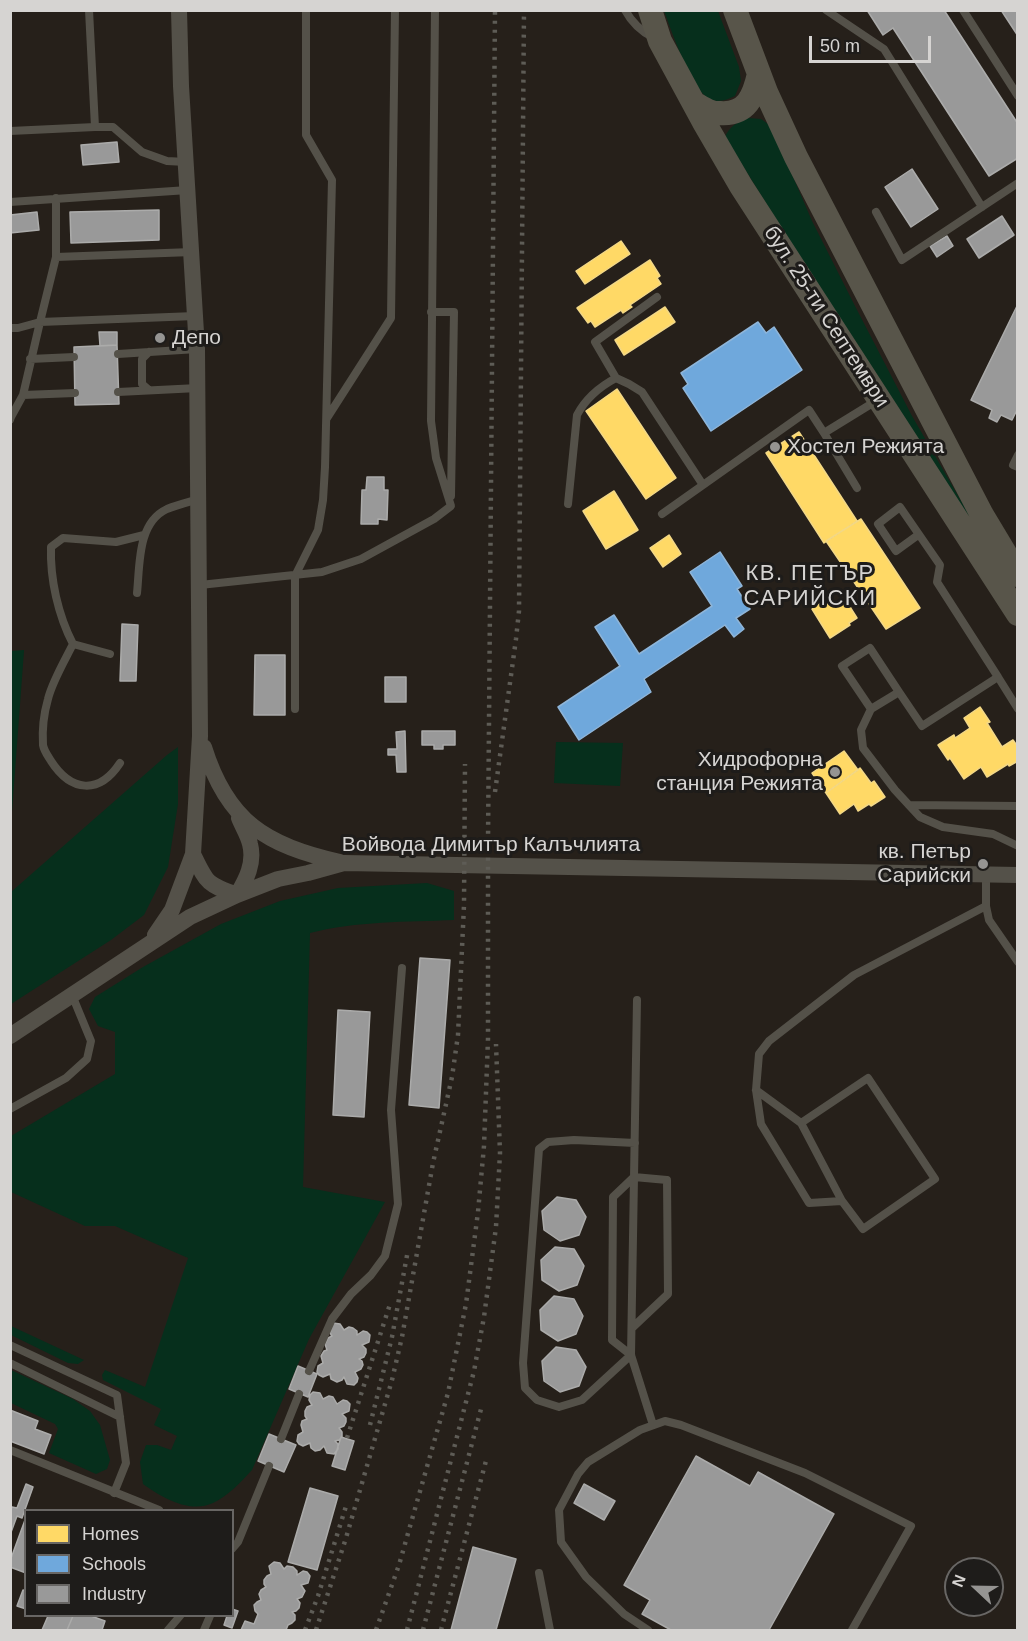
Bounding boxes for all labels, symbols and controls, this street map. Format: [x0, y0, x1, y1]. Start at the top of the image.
scale bar [812, 24, 934, 62]
text: 50 m [820, 36, 860, 56]
street label: бул. 25-ти Септември [758, 222, 894, 412]
place label: Депо [172, 325, 221, 351]
marker: Депо [153, 331, 167, 345]
place label: Хостел Режията [787, 434, 944, 460]
marker: Хостел Режията [768, 440, 782, 454]
district label: КВ. ПЕТЪР САРИЙСКИ [744, 561, 876, 612]
place label: Хидрофорна станция Режията [656, 747, 823, 797]
marker: Хидрофорна станция Режията [828, 765, 842, 779]
street label: Войвода Димитър Калъчлията [342, 832, 640, 858]
place label: кв. Петър Сарийски [877, 839, 971, 889]
marker: кв. Петър Сарийски [976, 857, 990, 871]
legend [24, 1509, 234, 1617]
text: Homes [82, 1524, 139, 1544]
text: Schools [82, 1554, 146, 1574]
north arrow [944, 1557, 1004, 1617]
text: N [949, 1572, 969, 1589]
text: Industry [82, 1584, 146, 1604]

